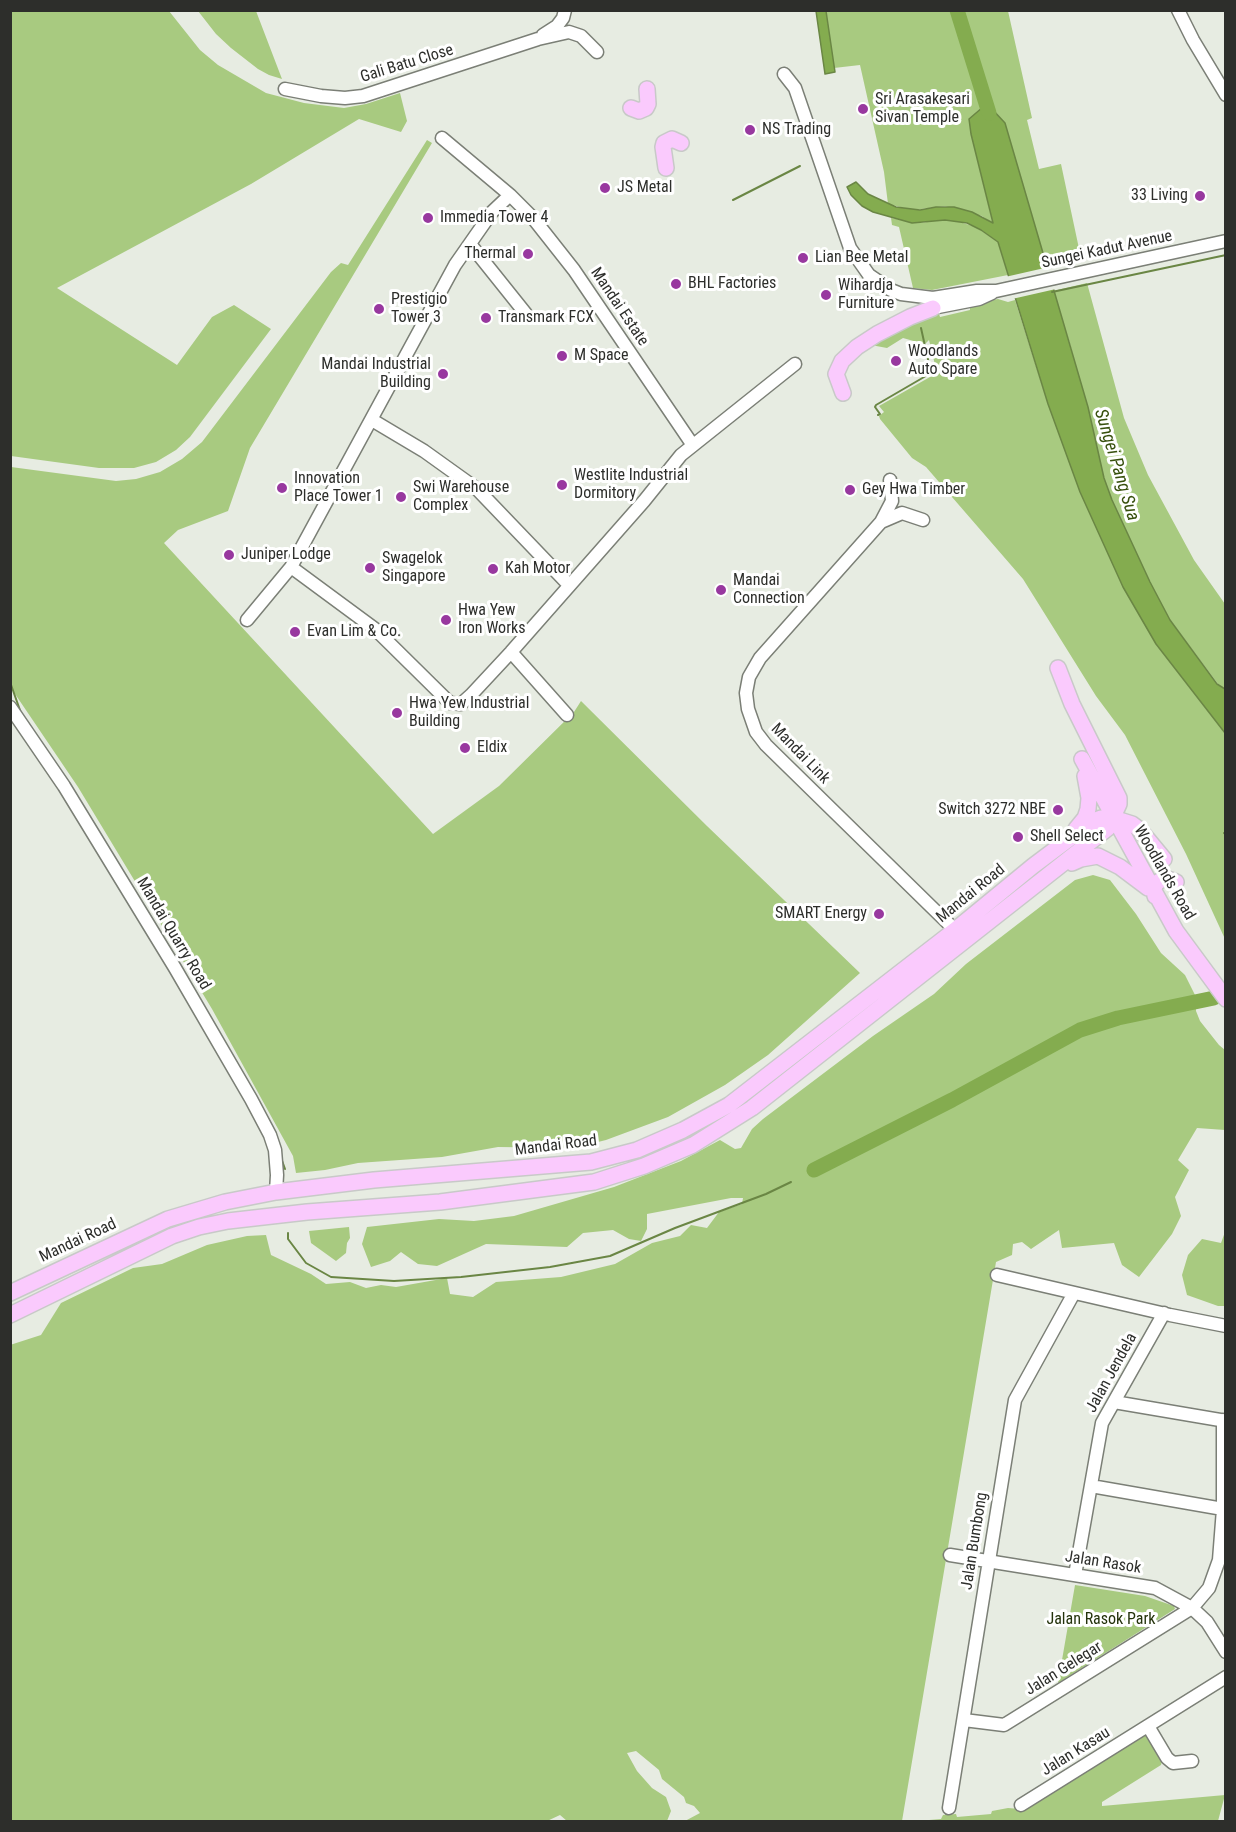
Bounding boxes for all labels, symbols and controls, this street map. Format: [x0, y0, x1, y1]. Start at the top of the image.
street label: Gali Batu Close [358, 41, 456, 87]
place label: Sri Arasakesari Sivan Temple [875, 90, 970, 128]
marker: Sri Arasakesari Sivan Temple [856, 102, 870, 116]
place label: NS Trading [762, 120, 831, 140]
marker: NS Trading [743, 123, 757, 137]
place label: JS Metal [617, 178, 672, 198]
marker: JS Metal [598, 181, 612, 195]
place label: 33 Living [1131, 186, 1188, 206]
marker: 33 Living [1193, 189, 1207, 203]
place label: Immedia Tower 4 [440, 208, 548, 228]
marker: Immedia Tower 4 [421, 211, 435, 225]
street label: Sungei Kadut Avenue [1040, 227, 1174, 273]
place label: Thermal [464, 244, 516, 264]
marker: Thermal [521, 247, 535, 261]
place label: Lian Bee Metal [815, 248, 908, 268]
marker: Lian Bee Metal [796, 251, 810, 265]
street label: Mandai Estate [586, 264, 652, 350]
place label: BHL Factories [688, 274, 776, 294]
place label: Wihardja Furniture [838, 276, 894, 314]
marker: BHL Factories [669, 277, 683, 291]
marker: Wihardja Furniture [819, 288, 833, 302]
place label: Prestigio Tower 3 [391, 290, 447, 328]
marker: Prestigio Tower 3 [372, 302, 386, 316]
place label: Transmark FCX [498, 308, 594, 328]
marker: Transmark FCX [479, 311, 493, 325]
place label: Woodlands Auto Spare [908, 342, 978, 380]
place label: M Space [574, 346, 628, 366]
marker: M Space [555, 349, 569, 363]
marker: Woodlands Auto Spare [889, 354, 903, 368]
place label: Mandai Industrial Building [321, 355, 431, 393]
marker: Mandai Industrial Building [436, 367, 450, 381]
water label: Sungei Pang Sua [1089, 406, 1143, 524]
place label: Westlite Industrial Dormitory [574, 466, 688, 504]
place label: Innovation Place Tower 1 [294, 469, 383, 507]
place label: Swi Warehouse Complex [413, 478, 509, 516]
marker: Westlite Industrial Dormitory [555, 478, 569, 492]
place label: Gey Hwa Timber [862, 480, 965, 500]
marker: Innovation Place Tower 1 [275, 481, 289, 495]
marker: Gey Hwa Timber [843, 483, 857, 497]
marker: Swi Warehouse Complex [394, 490, 408, 504]
place label: Juniper Lodge [241, 545, 331, 565]
marker: Juniper Lodge [222, 548, 236, 562]
place label: Swagelok Singapore [382, 549, 445, 587]
place label: Kah Motor [505, 559, 570, 579]
marker: Swagelok Singapore [363, 561, 377, 575]
marker: Kah Motor [486, 562, 500, 576]
place label: Mandai Connection [733, 571, 805, 609]
marker: Mandai Connection [714, 583, 728, 597]
place label: Hwa Yew Iron Works [458, 601, 526, 639]
marker: Hwa Yew Iron Works [439, 613, 453, 627]
place label: Evan Lim & Co. [307, 622, 401, 642]
marker: Evan Lim & Co. [288, 625, 302, 639]
place label: Hwa Yew Industrial Building [409, 694, 529, 732]
marker: Hwa Yew Industrial Building [390, 706, 404, 720]
street label: Mandai Link [766, 720, 834, 788]
place label: Eldix [477, 738, 507, 758]
marker: Eldix [458, 741, 472, 755]
place label: Switch 3272 NBE [938, 800, 1046, 820]
marker: Switch 3272 NBE [1051, 803, 1065, 817]
street label: Woodlands Road [1129, 822, 1199, 924]
place label: Shell Select [1030, 827, 1104, 847]
marker: Shell Select [1011, 830, 1025, 844]
street label: Mandai Road [933, 861, 1009, 927]
street label: Mandai Quarry Road [132, 874, 214, 994]
place label: SMART Energy [775, 904, 867, 924]
marker: SMART Energy [872, 907, 886, 921]
street label: Mandai Road [514, 1131, 598, 1161]
street label: Mandai Road [37, 1215, 119, 1267]
street label: Jalan Jendela [1082, 1330, 1142, 1416]
street label: Jalan Bumbong [958, 1491, 992, 1591]
street label: Jalan Rasok [1064, 1548, 1142, 1578]
park label: Jalan Rasok Park [1046, 1610, 1156, 1630]
street label: Jalan Gelegar [1022, 1638, 1106, 1700]
street label: Jalan Kasau [1038, 1723, 1114, 1781]

